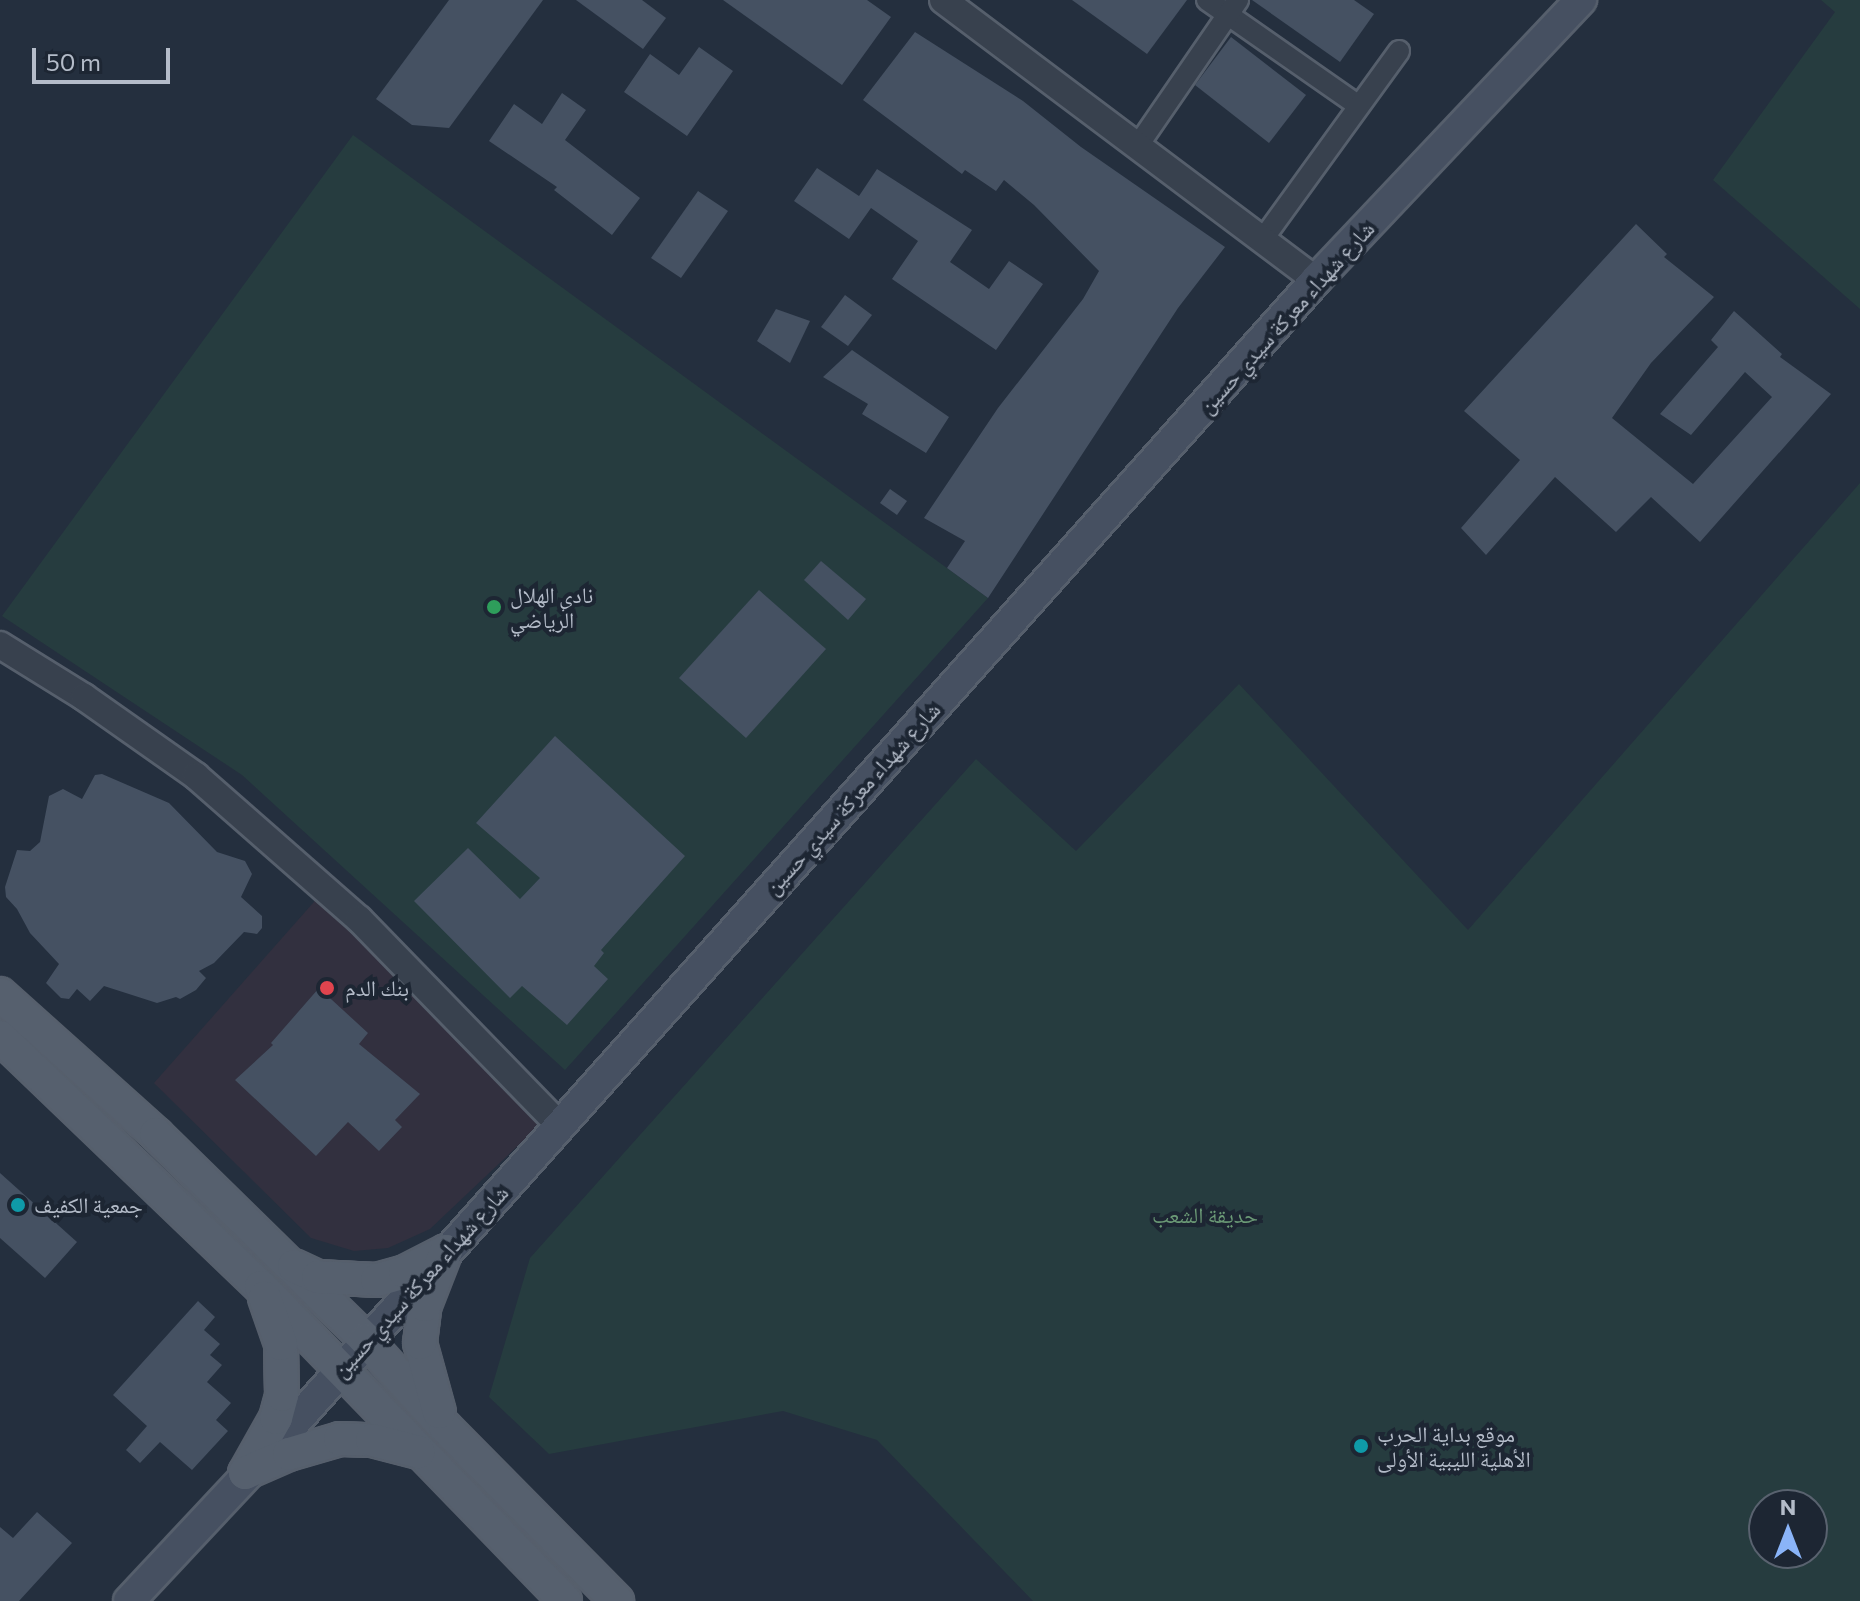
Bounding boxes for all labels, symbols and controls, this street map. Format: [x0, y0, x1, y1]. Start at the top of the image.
scale bar [36, 32, 174, 82]
text: 50 m [46, 47, 101, 76]
street label: شارع شهداء معركة سيدي حسين [1193, 215, 1379, 419]
place label: نادي الهلال الرياضي [510, 581, 593, 632]
marker: نادي الهلال الرياضي [485, 598, 503, 616]
street label: شارع شهداء معركة سيدي حسين [759, 696, 945, 900]
place label: بنك الدم [345, 975, 409, 1001]
marker: بنك الدم [316, 977, 338, 999]
street label: شارع شهداء معركة سيدي حسين [327, 1179, 513, 1383]
place label: جمعية الكفيف [34, 1192, 143, 1218]
marker: جمعية الكفيف [9, 1196, 27, 1214]
park label: حديقة الشعب [1152, 1202, 1258, 1228]
place label: موقع بداية الحرب الأهلية الليبية الأولى [1377, 1420, 1531, 1472]
marker: موقع بداية الحرب الأهلية الليبية الأولى [1352, 1437, 1370, 1455]
north arrow [1748, 1489, 1828, 1569]
text: N [1780, 1493, 1796, 1520]

